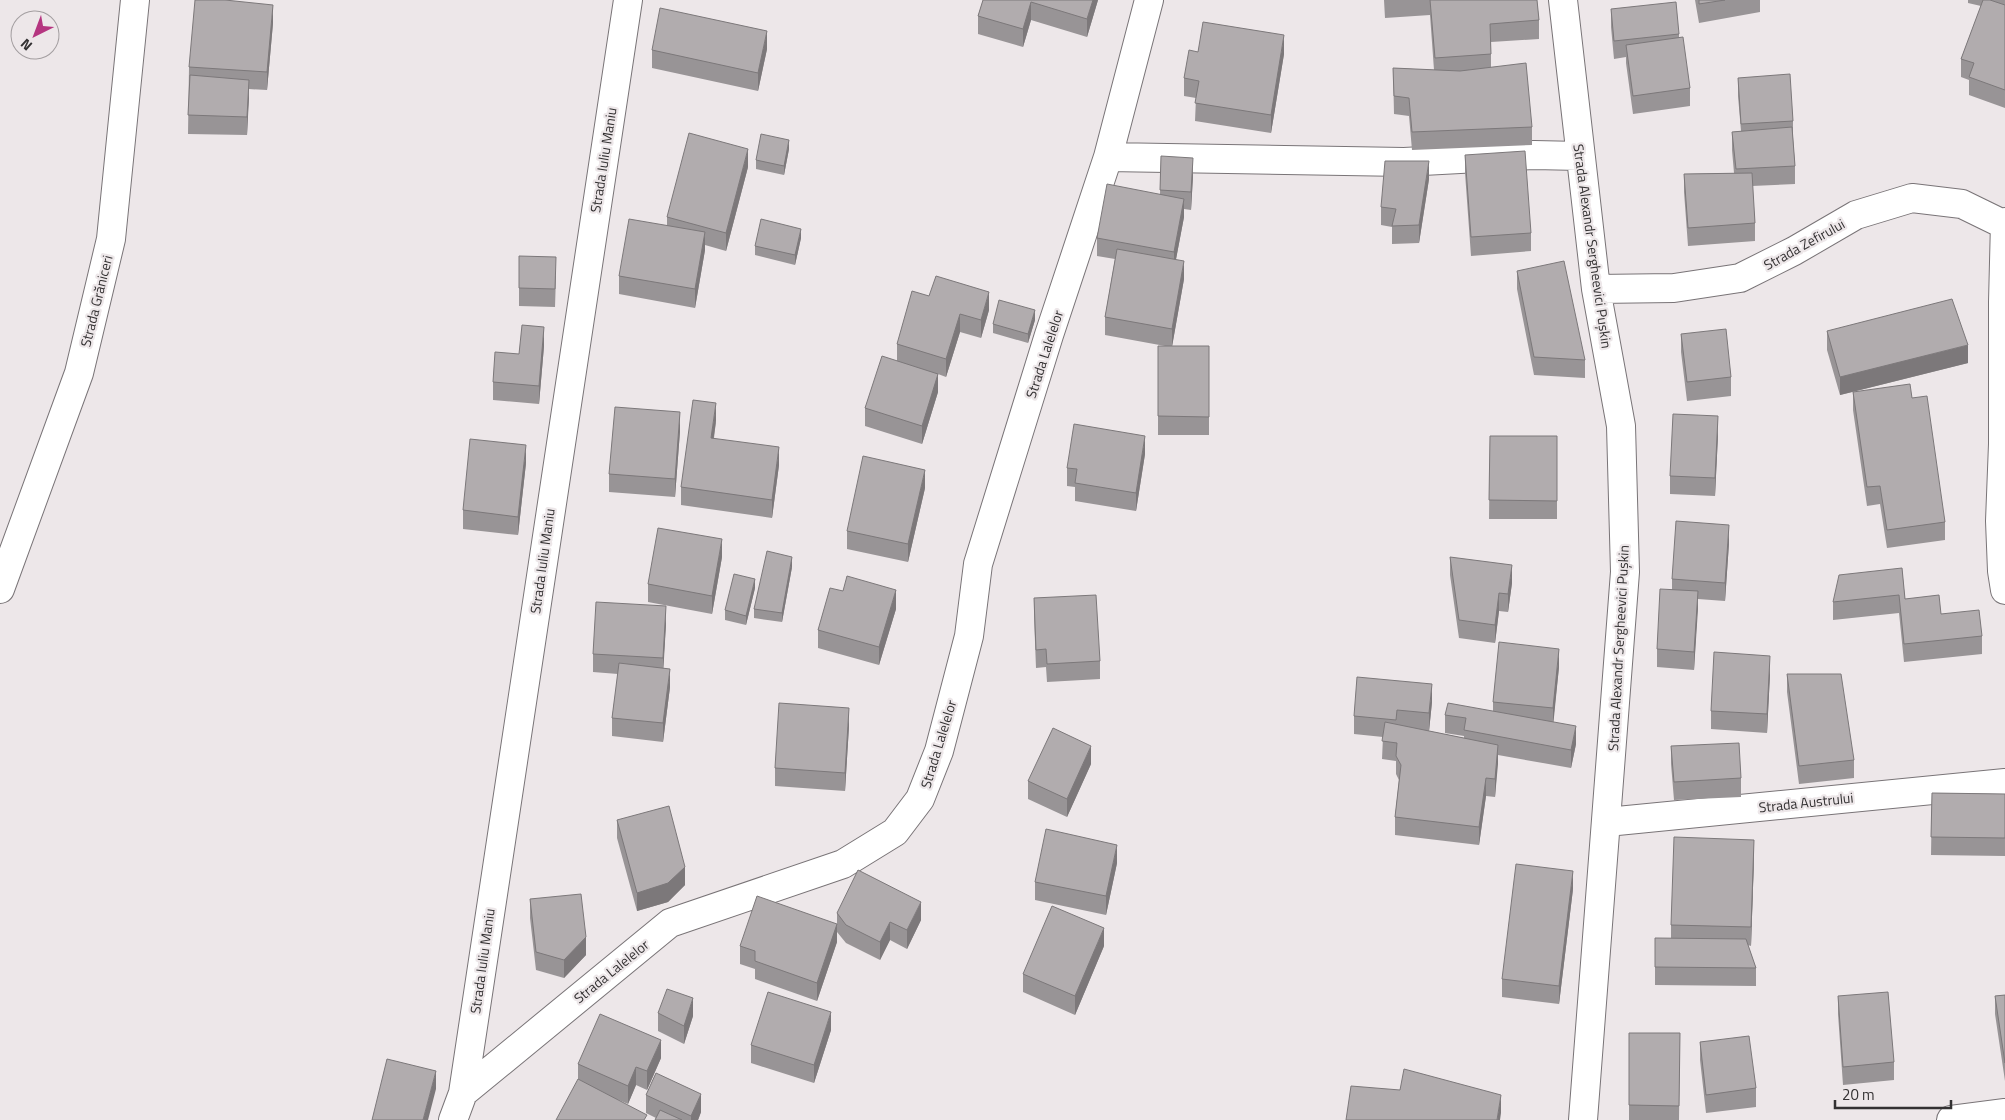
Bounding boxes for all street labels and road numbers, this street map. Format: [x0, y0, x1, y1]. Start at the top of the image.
street label: Strada Iuliu Maniu [584, 106, 622, 214]
street label: Strada Alexandr Sergheevici Pușkin [1568, 142, 1618, 350]
street label: Strada Zefirului [1760, 213, 1848, 275]
street label: Strada Grăniceri [74, 253, 118, 349]
street label: Strada Lalelelor [1020, 307, 1068, 401]
street label: Strada Iuliu Maniu [524, 507, 560, 615]
street label: Strada Alexandr Sergheevici Pușkin [1602, 544, 1634, 752]
street label: Strada Lalelelor [915, 697, 961, 791]
street label: Strada Austrului [1758, 787, 1854, 817]
street label: Strada Iuliu Maniu [464, 907, 500, 1015]
street label: Strada Lalelelor [569, 934, 653, 1008]

